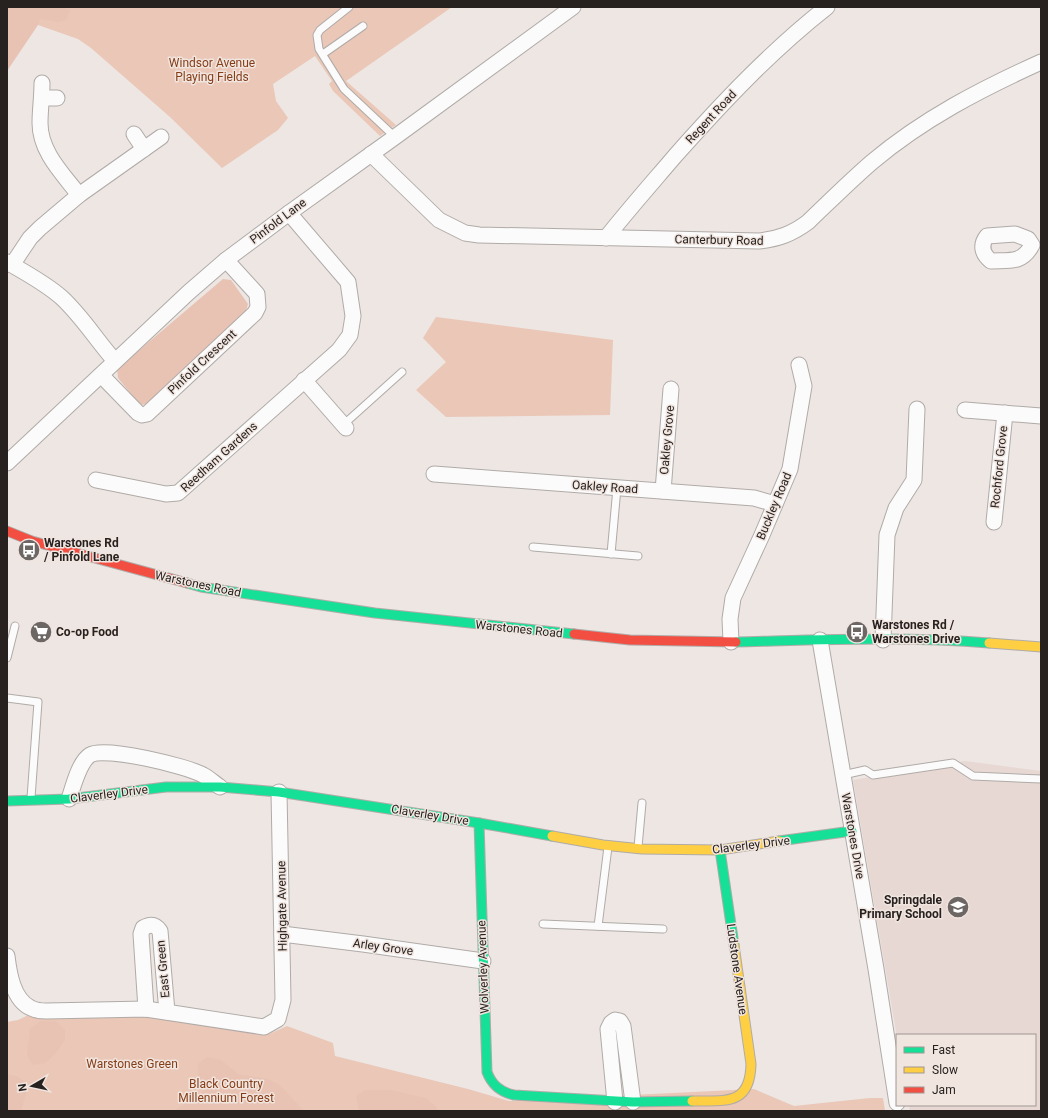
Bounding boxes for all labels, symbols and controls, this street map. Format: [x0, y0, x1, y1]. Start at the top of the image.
park label: Windsor Avenue Playing Fields [169, 56, 255, 84]
street label: Regent Road [683, 87, 739, 147]
street label: Pinfold Lane [247, 195, 309, 247]
street label: Canterbury Road [674, 232, 764, 248]
street label: Pinfold Crescent [165, 327, 239, 397]
street label: Oakley Grove [657, 405, 677, 475]
street label: Reedham Gardens [178, 419, 260, 495]
street label: Rochford Grove [988, 425, 1010, 509]
street label: Buckley Road [754, 470, 794, 542]
street label: Oakley Road [571, 478, 639, 496]
place label: Warstones Rd / Pinfold Lane [43, 536, 120, 564]
bus stop icon: Warstones Rd / Pinfold Lane [16, 537, 42, 563]
street label: Warstones Road [154, 568, 242, 600]
street label: Warstones Road [475, 617, 563, 641]
place label: Warstones Rd / Warstones Drive [872, 618, 961, 646]
supermarket icon: Co-op Food [28, 619, 54, 645]
bus stop icon: Warstones Rd / Warstones Drive [844, 619, 870, 645]
place label: Co-op Food [56, 625, 119, 639]
street label: Claverley Drive [69, 782, 149, 806]
street label: Warstones Drive [839, 792, 867, 880]
street label: Claverley Drive [390, 802, 470, 828]
street label: Claverley Drive [711, 833, 791, 857]
street label: Highgate Avenue [274, 861, 290, 951]
place label: Springdale Primary School [859, 893, 943, 921]
school or university icon: Springdale Primary School [945, 894, 971, 920]
street label: Wolverley Avenue [474, 920, 492, 1014]
street label: Ludstone Avenue [724, 923, 750, 1015]
street label: Arley Grove [352, 936, 414, 958]
street label: East Green [154, 940, 172, 998]
legend [896, 1034, 1036, 1106]
text: Fast [932, 1043, 955, 1057]
park label: Warstones Green [86, 1057, 178, 1071]
text: Slow [932, 1063, 958, 1077]
north arrow [12, 1066, 52, 1106]
park label: Black Country Millennium Forest [178, 1077, 274, 1105]
text: N [16, 1082, 30, 1092]
text: Jam [932, 1083, 956, 1097]

